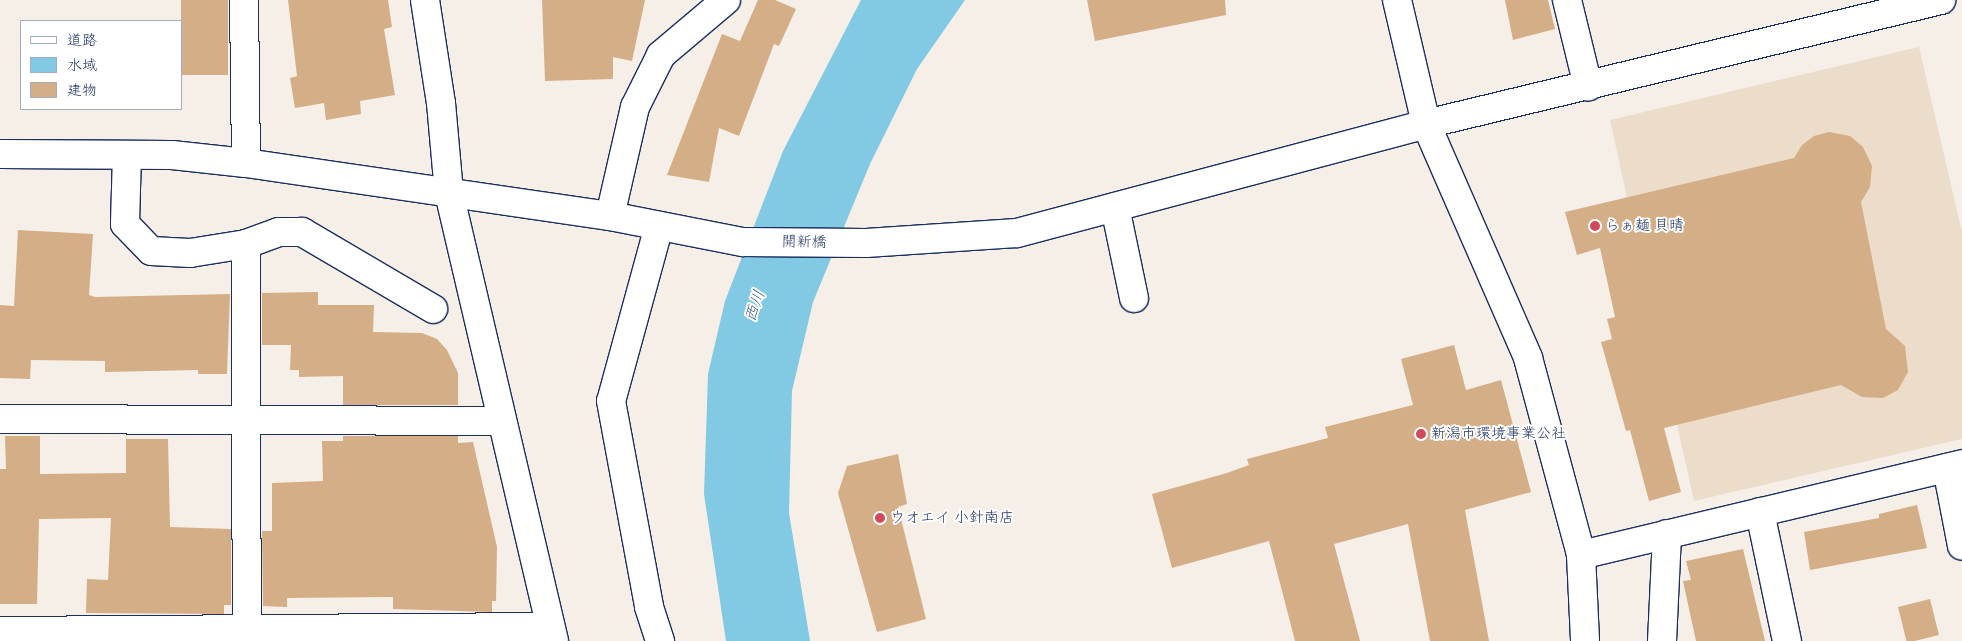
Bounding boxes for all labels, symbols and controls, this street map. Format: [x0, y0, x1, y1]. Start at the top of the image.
legend [20, 20, 182, 110]
text: 道路 [67, 27, 97, 53]
text: 水域 [67, 52, 97, 78]
text: 建物 [67, 77, 97, 103]
place label: らぁ麺 貝晴 [1605, 217, 1684, 235]
marker: らぁ麺 貝晴 [1589, 220, 1601, 232]
street label: 開新橋 [781, 233, 827, 251]
water label: 西川 [741, 288, 769, 324]
place label: 新潟市環境事業公社 [1431, 425, 1566, 443]
marker: 新潟市環境事業公社 [1415, 428, 1427, 440]
place label: ウオエイ 小針南店 [890, 509, 1014, 527]
marker: ウオエイ 小針南店 [874, 512, 886, 524]

